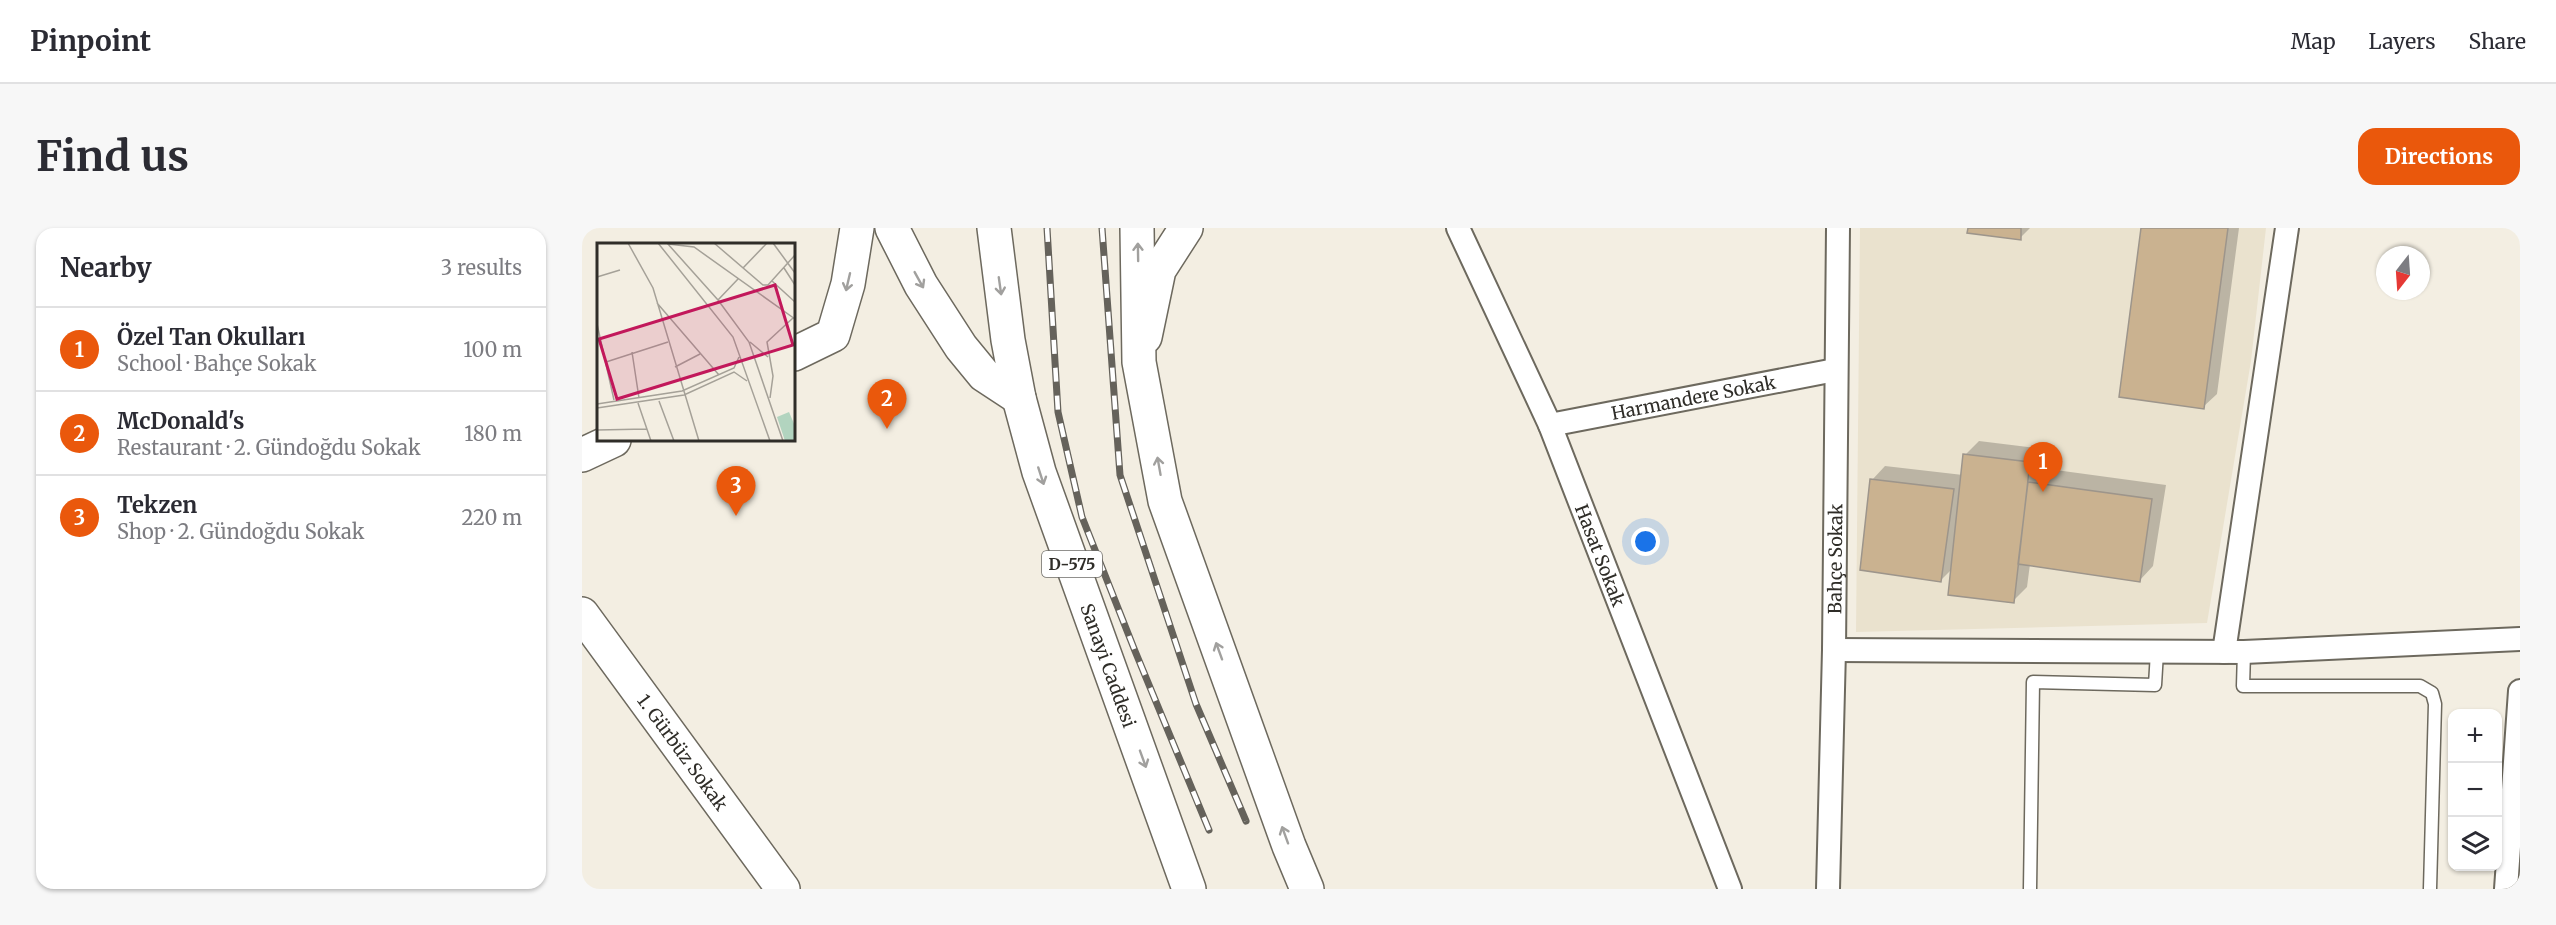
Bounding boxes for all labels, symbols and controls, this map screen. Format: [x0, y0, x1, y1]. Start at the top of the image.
text: Pinpoint [30, 23, 151, 59]
text: Map [2291, 28, 2336, 55]
text: Layers [2369, 28, 2436, 55]
text: Share [2469, 28, 2526, 55]
button: Directions [2358, 128, 2520, 185]
text: Find us [36, 130, 189, 182]
inset map [597, 243, 795, 441]
one-way arrow [1132, 243, 1144, 263]
north arrow [2376, 246, 2430, 300]
text: Nearby [60, 251, 152, 284]
text: 3 results [441, 255, 522, 280]
one-way arrow [913, 271, 925, 288]
one-way arrow [842, 272, 854, 291]
one-way arrow [995, 276, 1006, 296]
text: Özel Tan Okulları [117, 323, 306, 351]
text: 1 [75, 337, 84, 362]
text: 100 m [463, 337, 522, 362]
text: School · Bahçe Sokak [117, 351, 316, 376]
street label: Harmandere Sokak [1609, 370, 1778, 424]
pin: 2 [868, 380, 906, 429]
text: McDonald's [117, 407, 244, 435]
text: 2 [74, 421, 85, 446]
text: 180 m [464, 421, 522, 446]
text: Restaurant · 2. Gündoğdu Sokak [117, 435, 421, 460]
pin: 1 [2024, 442, 2062, 492]
one-way arrow [1153, 457, 1164, 477]
pin: 3 [716, 466, 756, 516]
one-way arrow [1036, 466, 1047, 485]
text: Tekzen [117, 491, 197, 519]
street label: Hasat Sokak [1570, 501, 1631, 610]
street label: Bahçe Sokak [1823, 503, 1847, 614]
text: 3 [74, 505, 85, 530]
text: 220 m [462, 505, 522, 530]
text: Shop · 2. Gündoğdu Sokak [117, 519, 364, 544]
your location [1631, 527, 1660, 556]
road number: D-575 [1042, 551, 1102, 577]
street label: Sanayi Caddesi [1076, 600, 1141, 731]
one-way arrow [1213, 642, 1224, 661]
street label: 1. Gürbüz Sokak [633, 689, 733, 815]
map controls [2448, 709, 2502, 871]
button: + [2448, 709, 2502, 763]
one-way arrow [1138, 749, 1149, 768]
button: − [2448, 763, 2502, 817]
button: layers [2448, 817, 2502, 871]
one-way arrow [1279, 826, 1290, 845]

